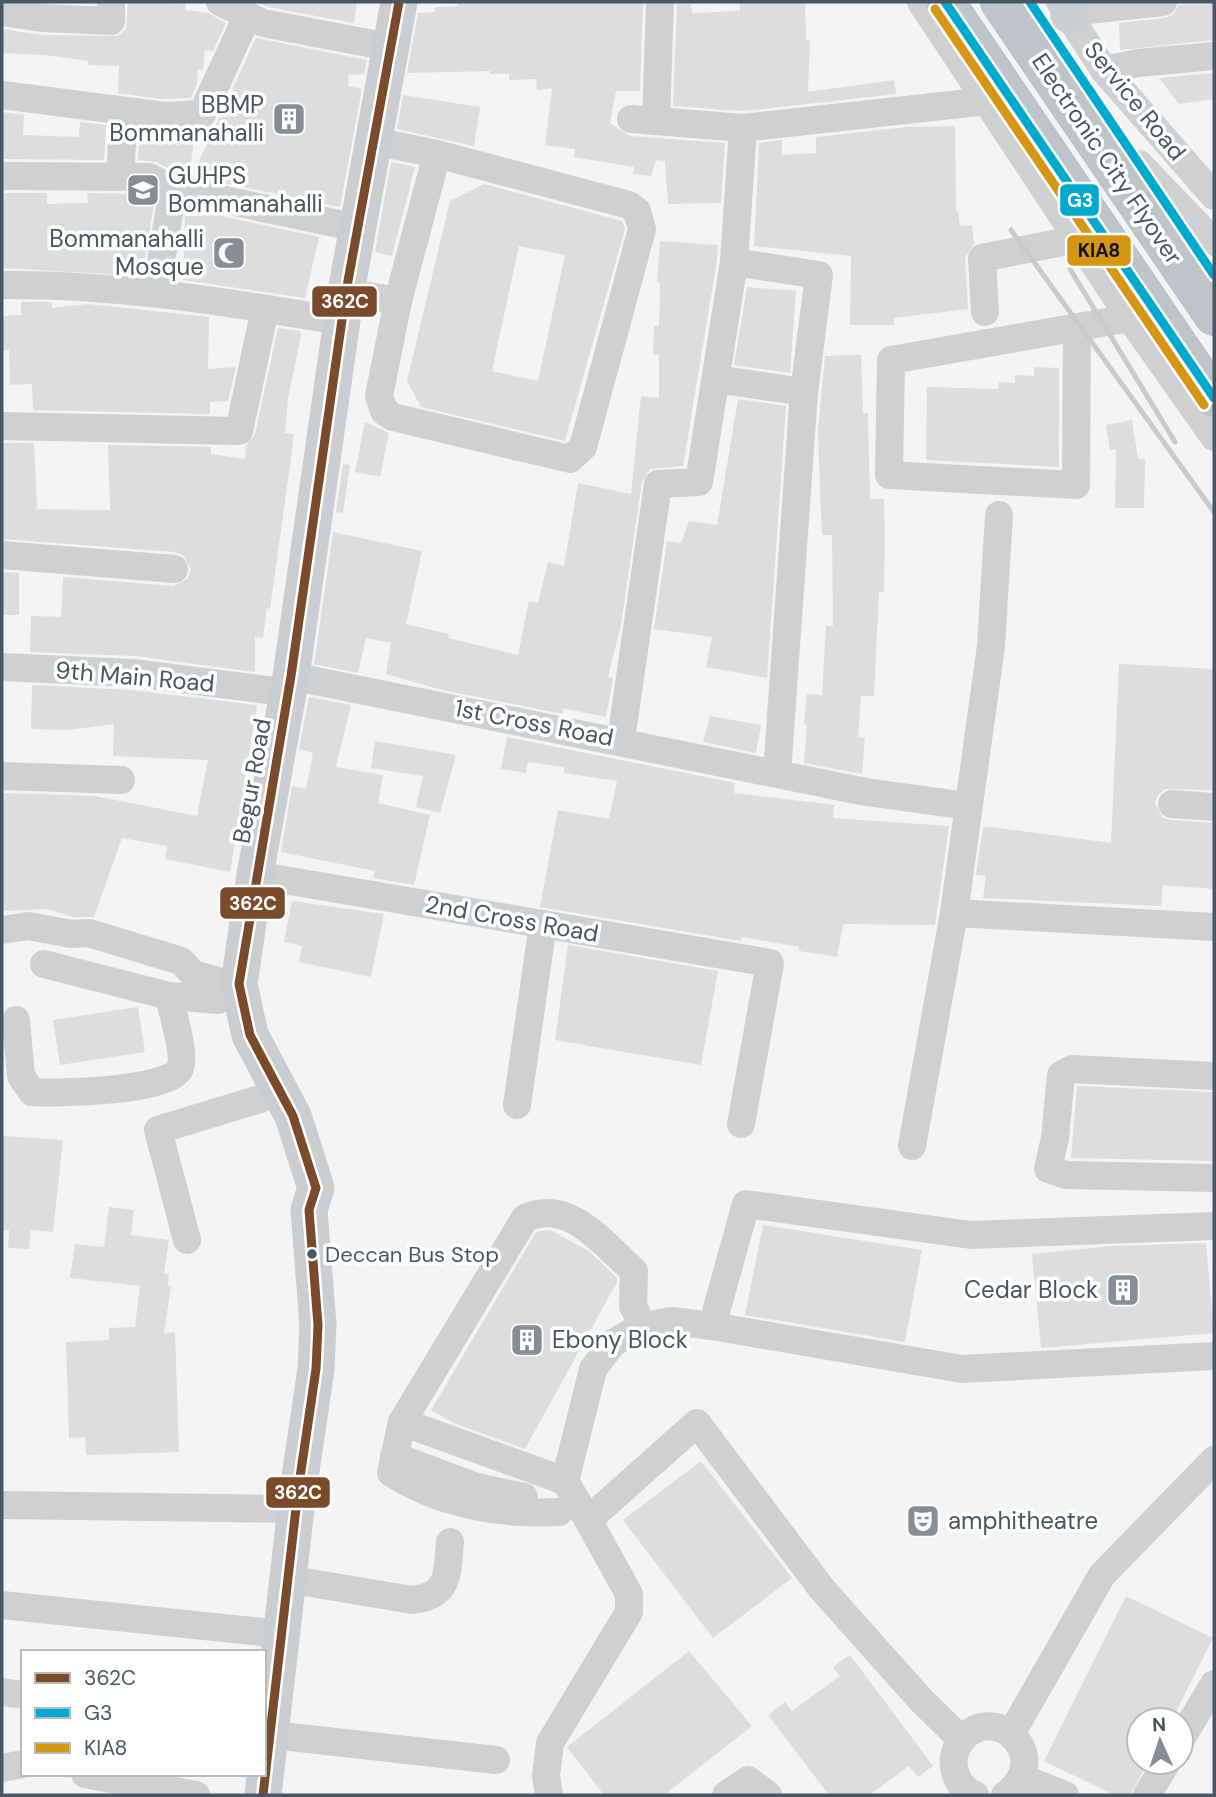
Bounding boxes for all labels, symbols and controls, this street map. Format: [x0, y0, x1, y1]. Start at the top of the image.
street label: Service Road [1078, 35, 1193, 167]
street label: Electronic City Flyover [1025, 47, 1190, 270]
place label: BBMP Bommanahalli [109, 89, 264, 148]
building icon: BBMP Bommanahalli [270, 100, 308, 138]
place label: GUHPS Bommanahalli [168, 160, 323, 219]
school or university icon: GUHPS Bommanahalli [124, 171, 162, 209]
line badge: G3 [1059, 183, 1100, 217]
text: G3 [1067, 188, 1093, 213]
place label: Bommanahalli Mosque [49, 223, 204, 282]
mosque icon: Bommanahalli Mosque [210, 234, 248, 272]
line badge: KIA8 [1066, 234, 1132, 267]
text: KIA8 [1078, 238, 1120, 263]
line badge: 362C [311, 285, 378, 318]
text: 362C [321, 289, 369, 314]
street label: 9th Main Road [54, 654, 216, 699]
street label: 1st Cross Road [452, 692, 616, 753]
street label: Begur Road [225, 716, 278, 846]
line badge: 362C [219, 886, 286, 920]
street label: 2nd Cross Road [423, 888, 601, 949]
text: 362C [229, 891, 277, 916]
place label: Deccan Bus Stop [325, 1240, 499, 1269]
marker: Deccan Bus Stop [305, 1247, 319, 1261]
building icon: Cedar Block [1104, 1271, 1142, 1309]
place label: Cedar Block [964, 1274, 1098, 1305]
building icon: Ebony Block [508, 1321, 546, 1359]
place label: Ebony Block [552, 1324, 688, 1355]
line badge: 362C [265, 1476, 331, 1509]
text: 362C [274, 1480, 322, 1505]
theatre icon: amphitheatre [904, 1502, 942, 1540]
place label: amphitheatre [948, 1505, 1098, 1536]
legend [21, 1650, 266, 1776]
text: 362C [84, 1664, 136, 1692]
text: G3 [84, 1699, 112, 1727]
north arrow [1125, 1706, 1195, 1776]
text: N [1152, 1712, 1167, 1737]
text: KIA8 [84, 1734, 127, 1762]

